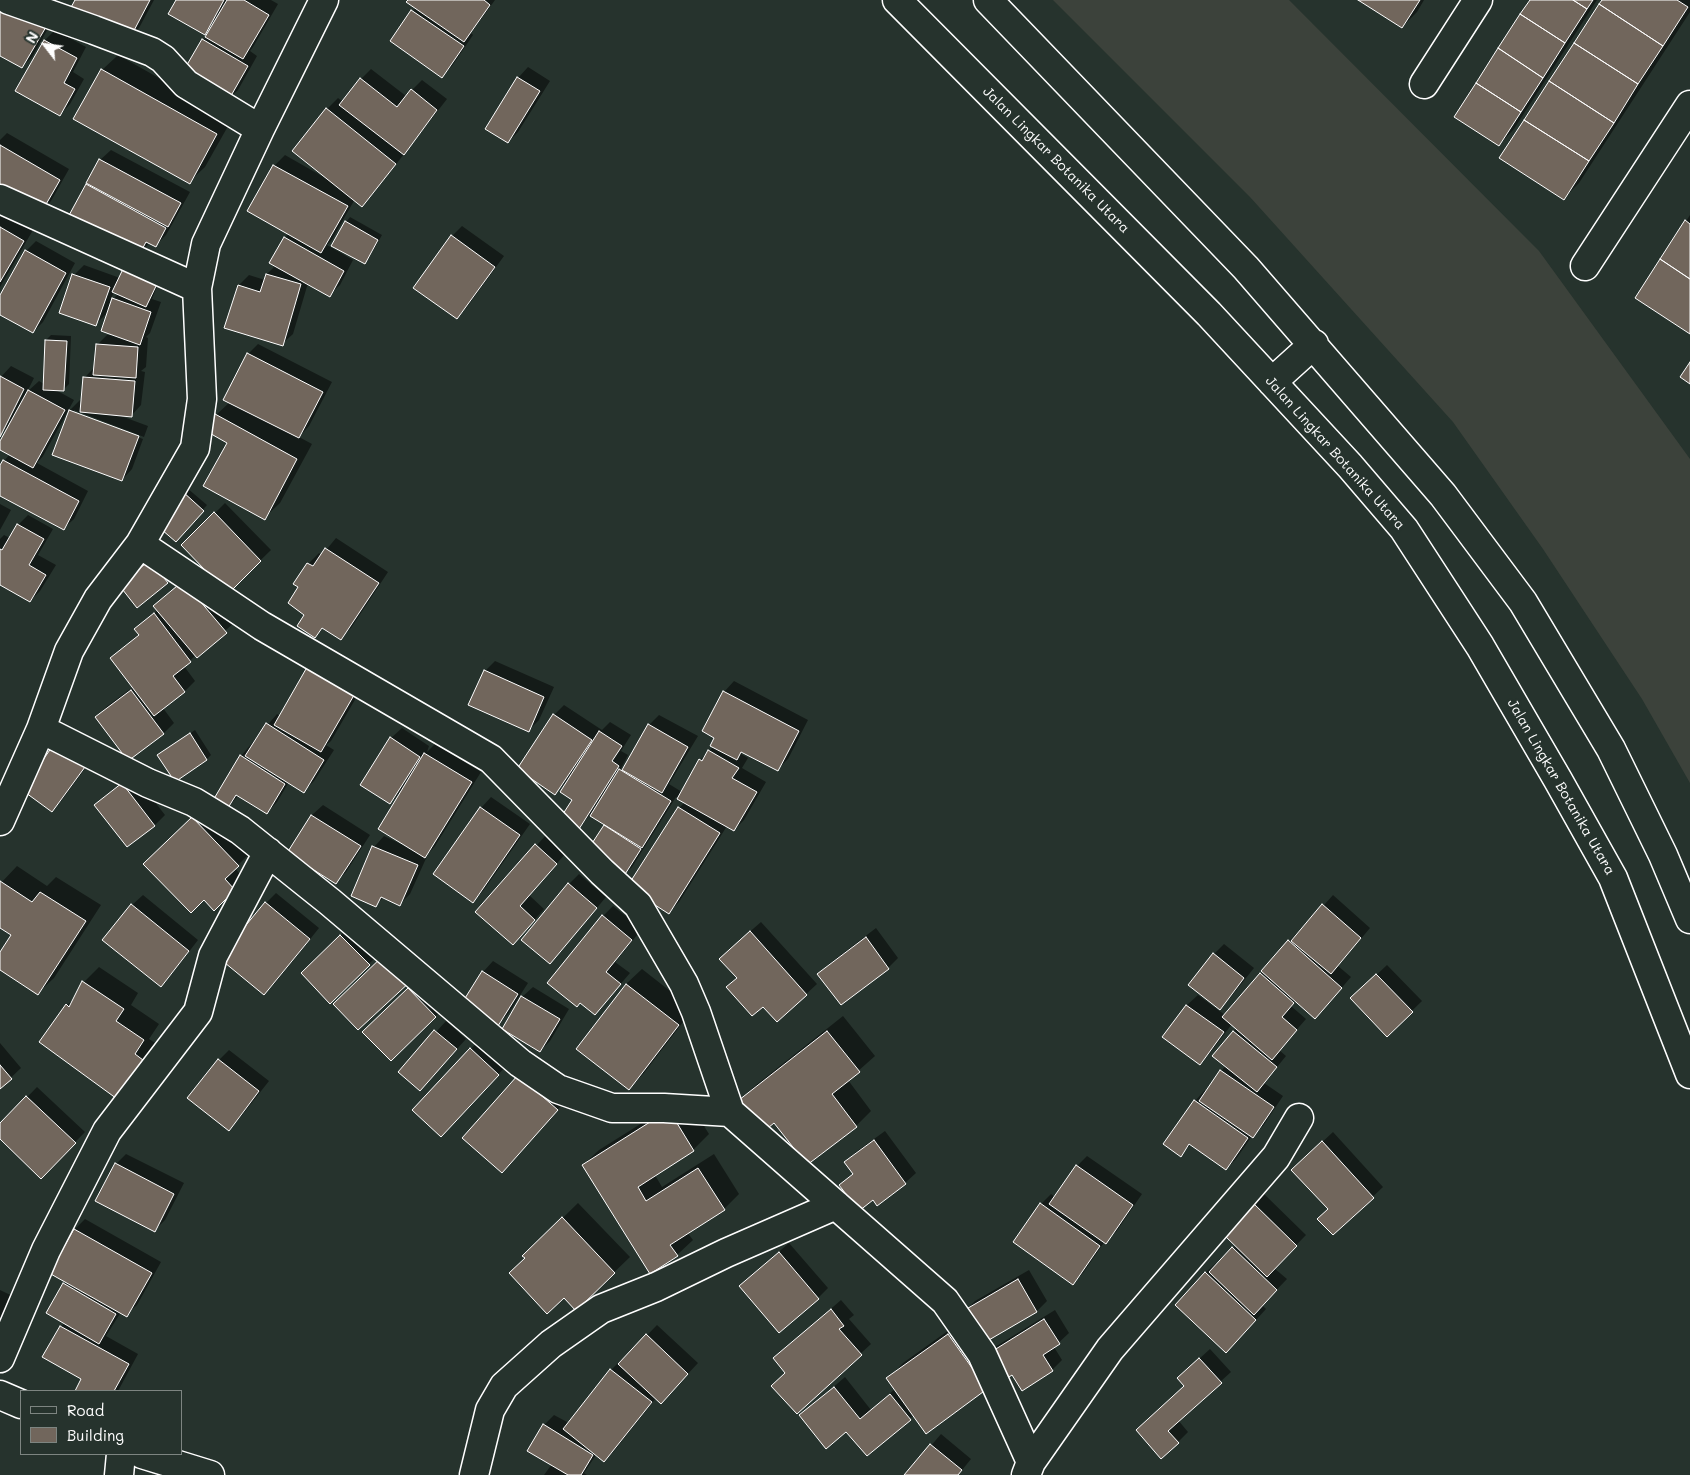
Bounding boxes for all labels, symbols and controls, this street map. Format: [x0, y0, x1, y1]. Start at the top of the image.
north arrow [20, 20, 70, 70]
text: N [21, 28, 42, 47]
street label: Jalan Lingkar Botanika Utara [979, 83, 1133, 237]
street label: Jalan Lingkar Botanika Utara [1262, 373, 1408, 533]
street label: Jalan Lingkar Botanika Utara [1504, 696, 1618, 878]
legend [20, 1390, 182, 1455]
text: Road [67, 1400, 104, 1420]
text: Building [67, 1425, 124, 1445]

